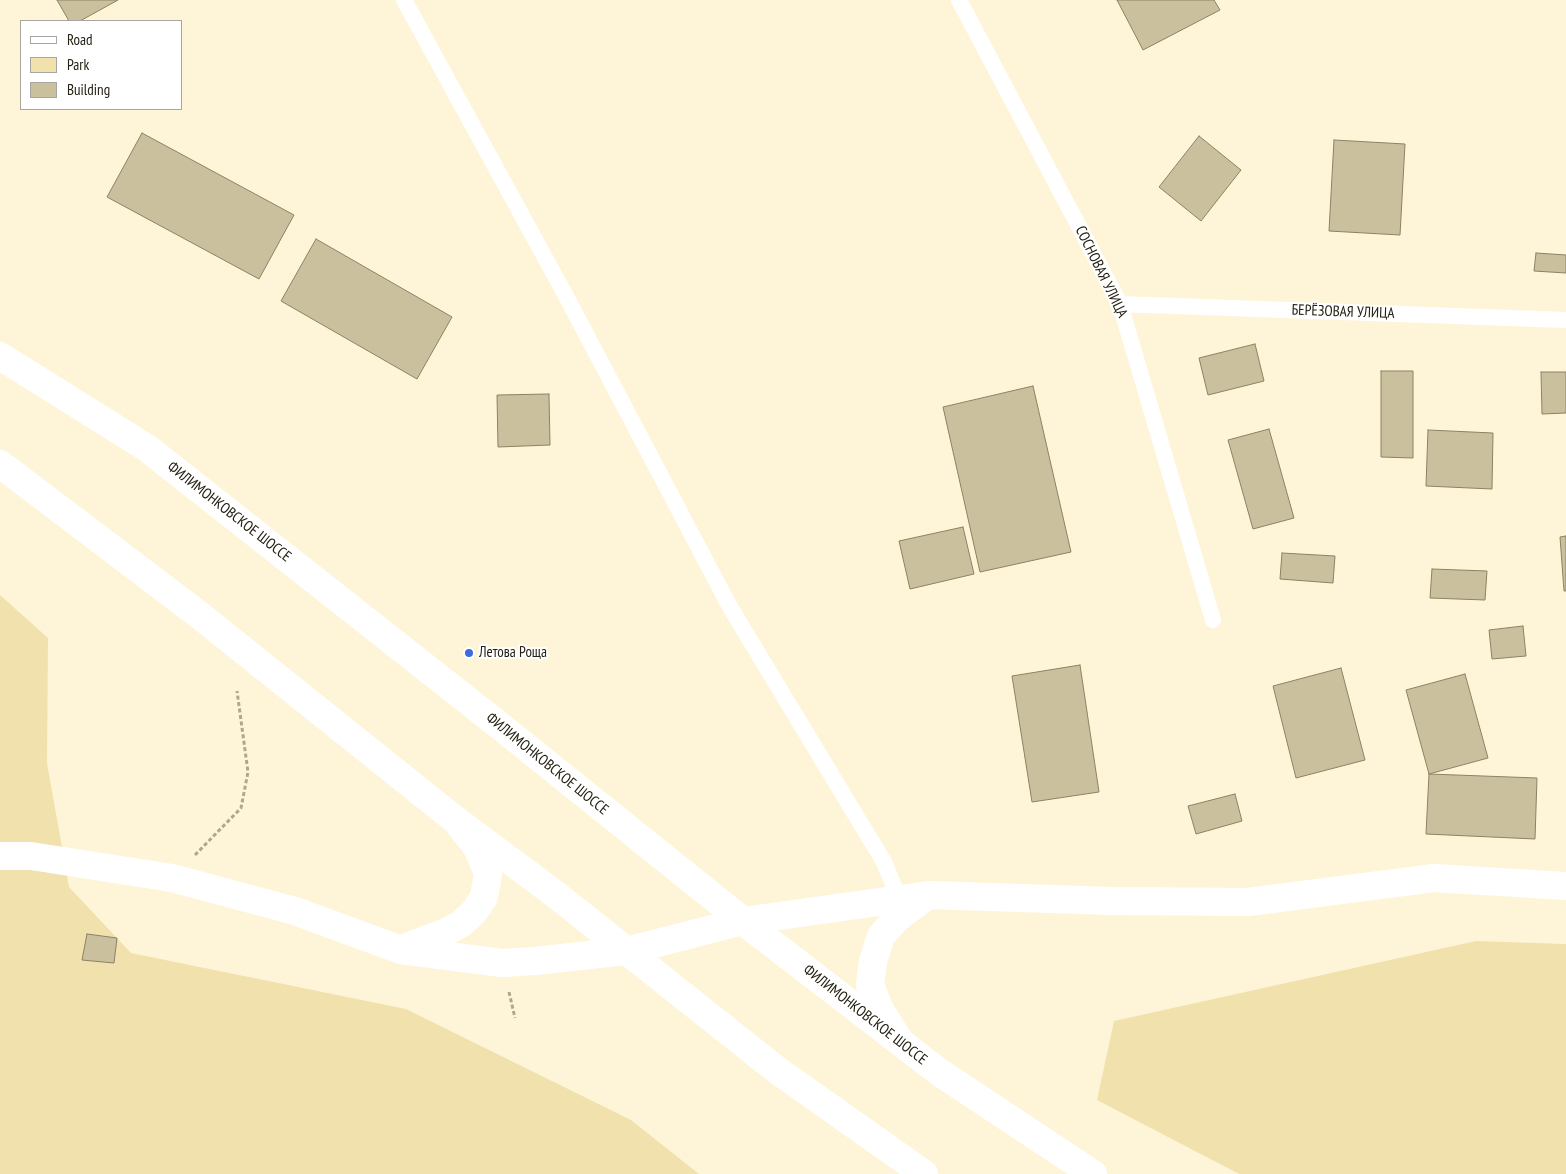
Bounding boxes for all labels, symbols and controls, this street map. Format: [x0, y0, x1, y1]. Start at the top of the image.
legend [20, 20, 182, 110]
text: Road [67, 30, 93, 49]
text: Park [67, 55, 89, 74]
text: Building [67, 80, 110, 99]
street label: СОСНОВАЯ УЛИЦА [1071, 223, 1131, 321]
street label: БЕРЁЗОВАЯ УЛИЦА [1291, 301, 1395, 323]
street label: ФИЛИМОНКОВСКОЕ ШОССЕ [164, 458, 294, 566]
place label: Летова Роща [479, 644, 547, 662]
marker: Летова Роща [463, 647, 475, 659]
street label: ФИЛИМОНКОВСКОЕ ШОССЕ [482, 709, 612, 819]
street label: ФИЛИМОНКОВСКОЕ ШОССЕ [800, 961, 930, 1069]

